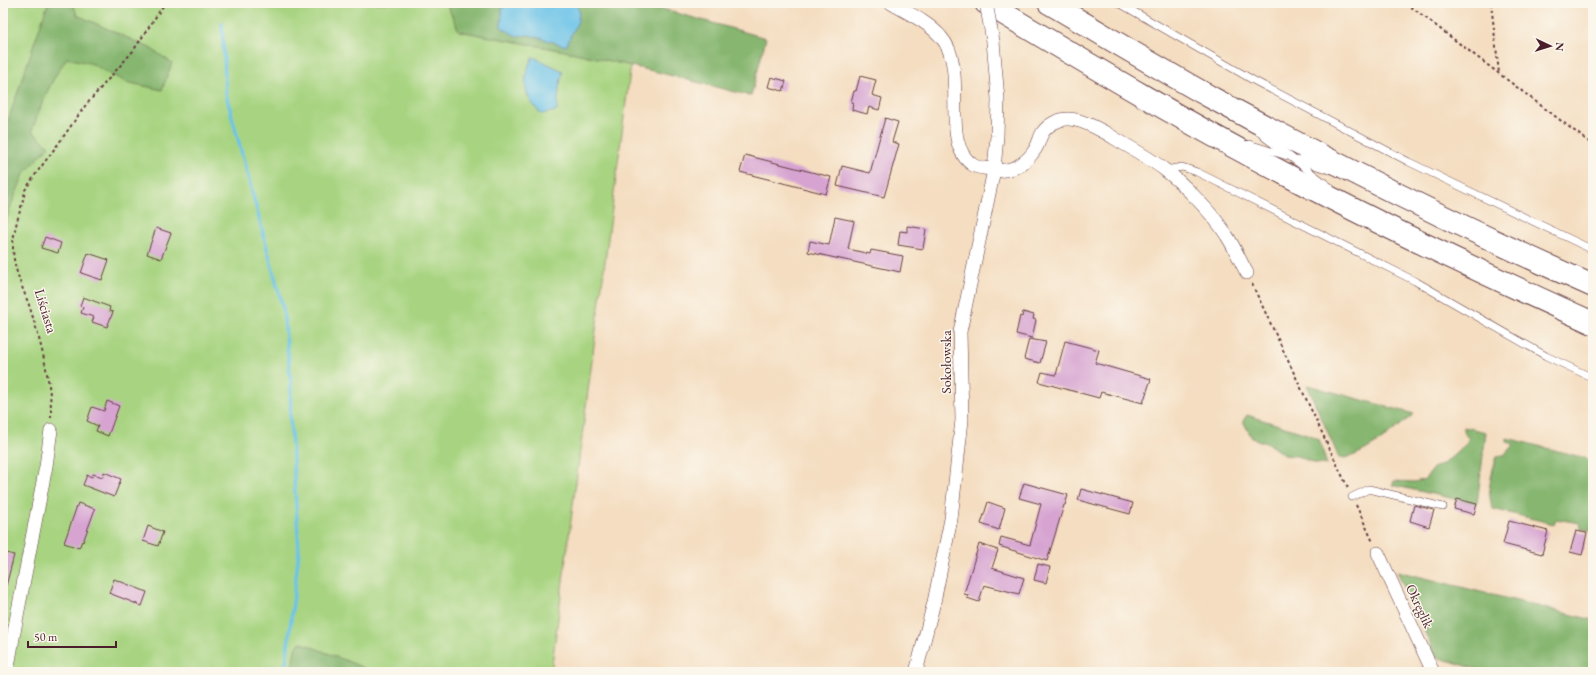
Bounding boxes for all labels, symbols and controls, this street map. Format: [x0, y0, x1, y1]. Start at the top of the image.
north arrow [1530, 26, 1570, 66]
text: N [1553, 42, 1567, 52]
street label: Liściasta [31, 287, 61, 336]
street label: Sokołowska [937, 330, 955, 394]
street label: Okręglik [1402, 581, 1438, 631]
scale bar [28, 623, 116, 649]
text: 50 m [34, 629, 58, 645]

